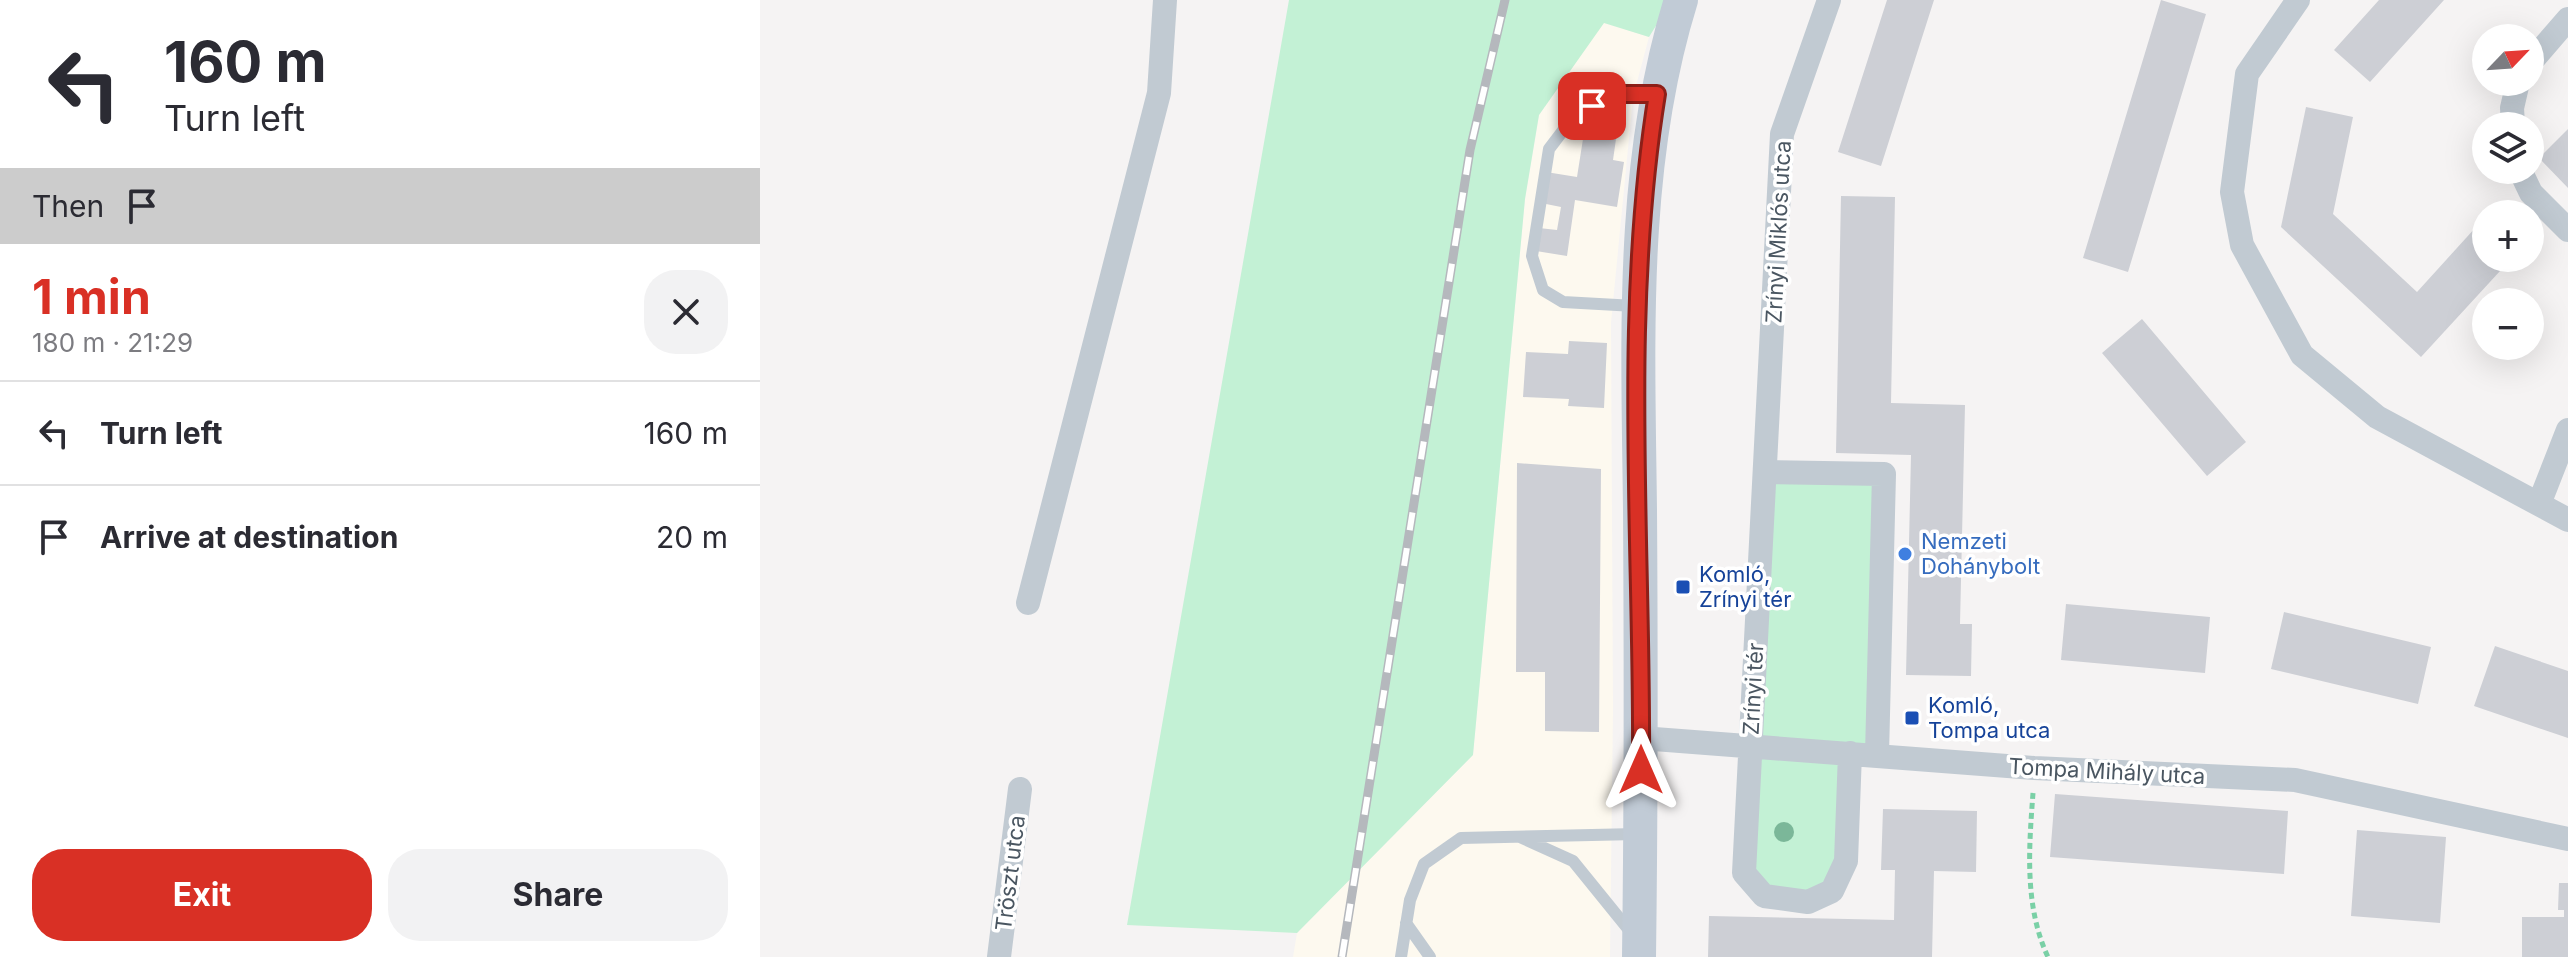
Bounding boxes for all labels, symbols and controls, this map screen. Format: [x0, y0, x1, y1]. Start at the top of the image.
north arrow [2472, 24, 2544, 96]
map controls [2472, 24, 2544, 360]
text: 160 m [164, 28, 327, 96]
icon: left [32, 32, 136, 136]
pin [1558, 72, 1626, 140]
icon: arrive [1570, 84, 1614, 128]
text: Turn left [164, 96, 305, 140]
button: layers [2472, 112, 2544, 184]
street label: Zrínyi Miklós utca [1760, 140, 1796, 324]
icon: arrive [120, 184, 164, 228]
text: Then [32, 188, 104, 224]
button: + [2472, 200, 2544, 272]
text: 1 min [32, 267, 151, 326]
button: close [644, 270, 728, 354]
button: − [2472, 288, 2544, 360]
text: 180 m · 21:29 [32, 327, 193, 358]
icon: left [32, 411, 76, 455]
text: Turn left [100, 415, 222, 451]
text: 160 m [644, 415, 728, 451]
icon: arrive [32, 515, 76, 559]
text: Arrive at destination [100, 519, 398, 555]
text: 20 m [656, 519, 728, 555]
place label: Nemzeti Dohánybolt [1921, 528, 2040, 579]
marker: Nemzeti Dohánybolt [1896, 545, 1914, 563]
place label: Komló, Zrínyi tér [1699, 561, 1791, 612]
marker: Komló, Zrínyi tér [1674, 578, 1692, 596]
street label: Zrínyi tér [1738, 642, 1768, 736]
place label: Komló, Tompa utca [1928, 692, 2050, 743]
marker: Komló, Tompa utca [1903, 709, 1921, 727]
position arrow [1599, 728, 1683, 812]
street label: Tompa Mihály utca [2008, 753, 2206, 789]
street label: Tröszt utca [990, 814, 1030, 932]
button: Exit [32, 849, 372, 941]
button: Share [388, 849, 728, 941]

